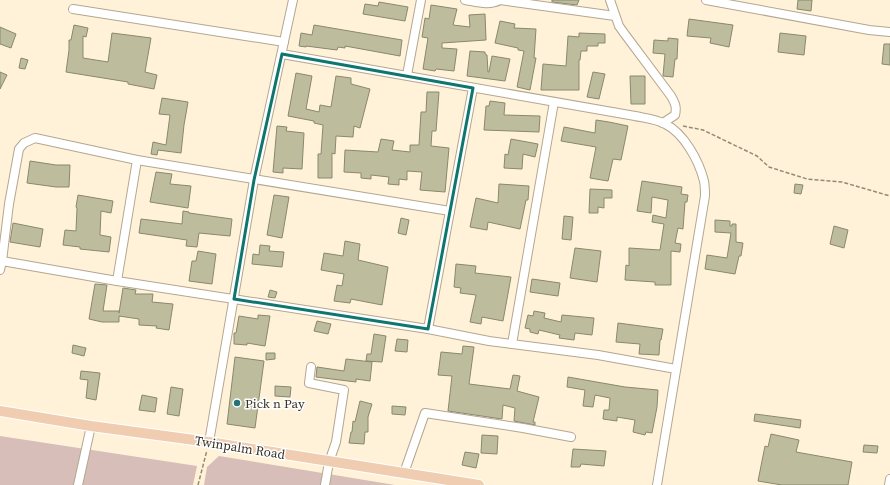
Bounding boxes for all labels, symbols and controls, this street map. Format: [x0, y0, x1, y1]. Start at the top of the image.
place label: Pick n Pay [245, 395, 305, 412]
marker: Pick n Pay [232, 398, 242, 408]
street label: Twinpalm Road [194, 432, 287, 463]

